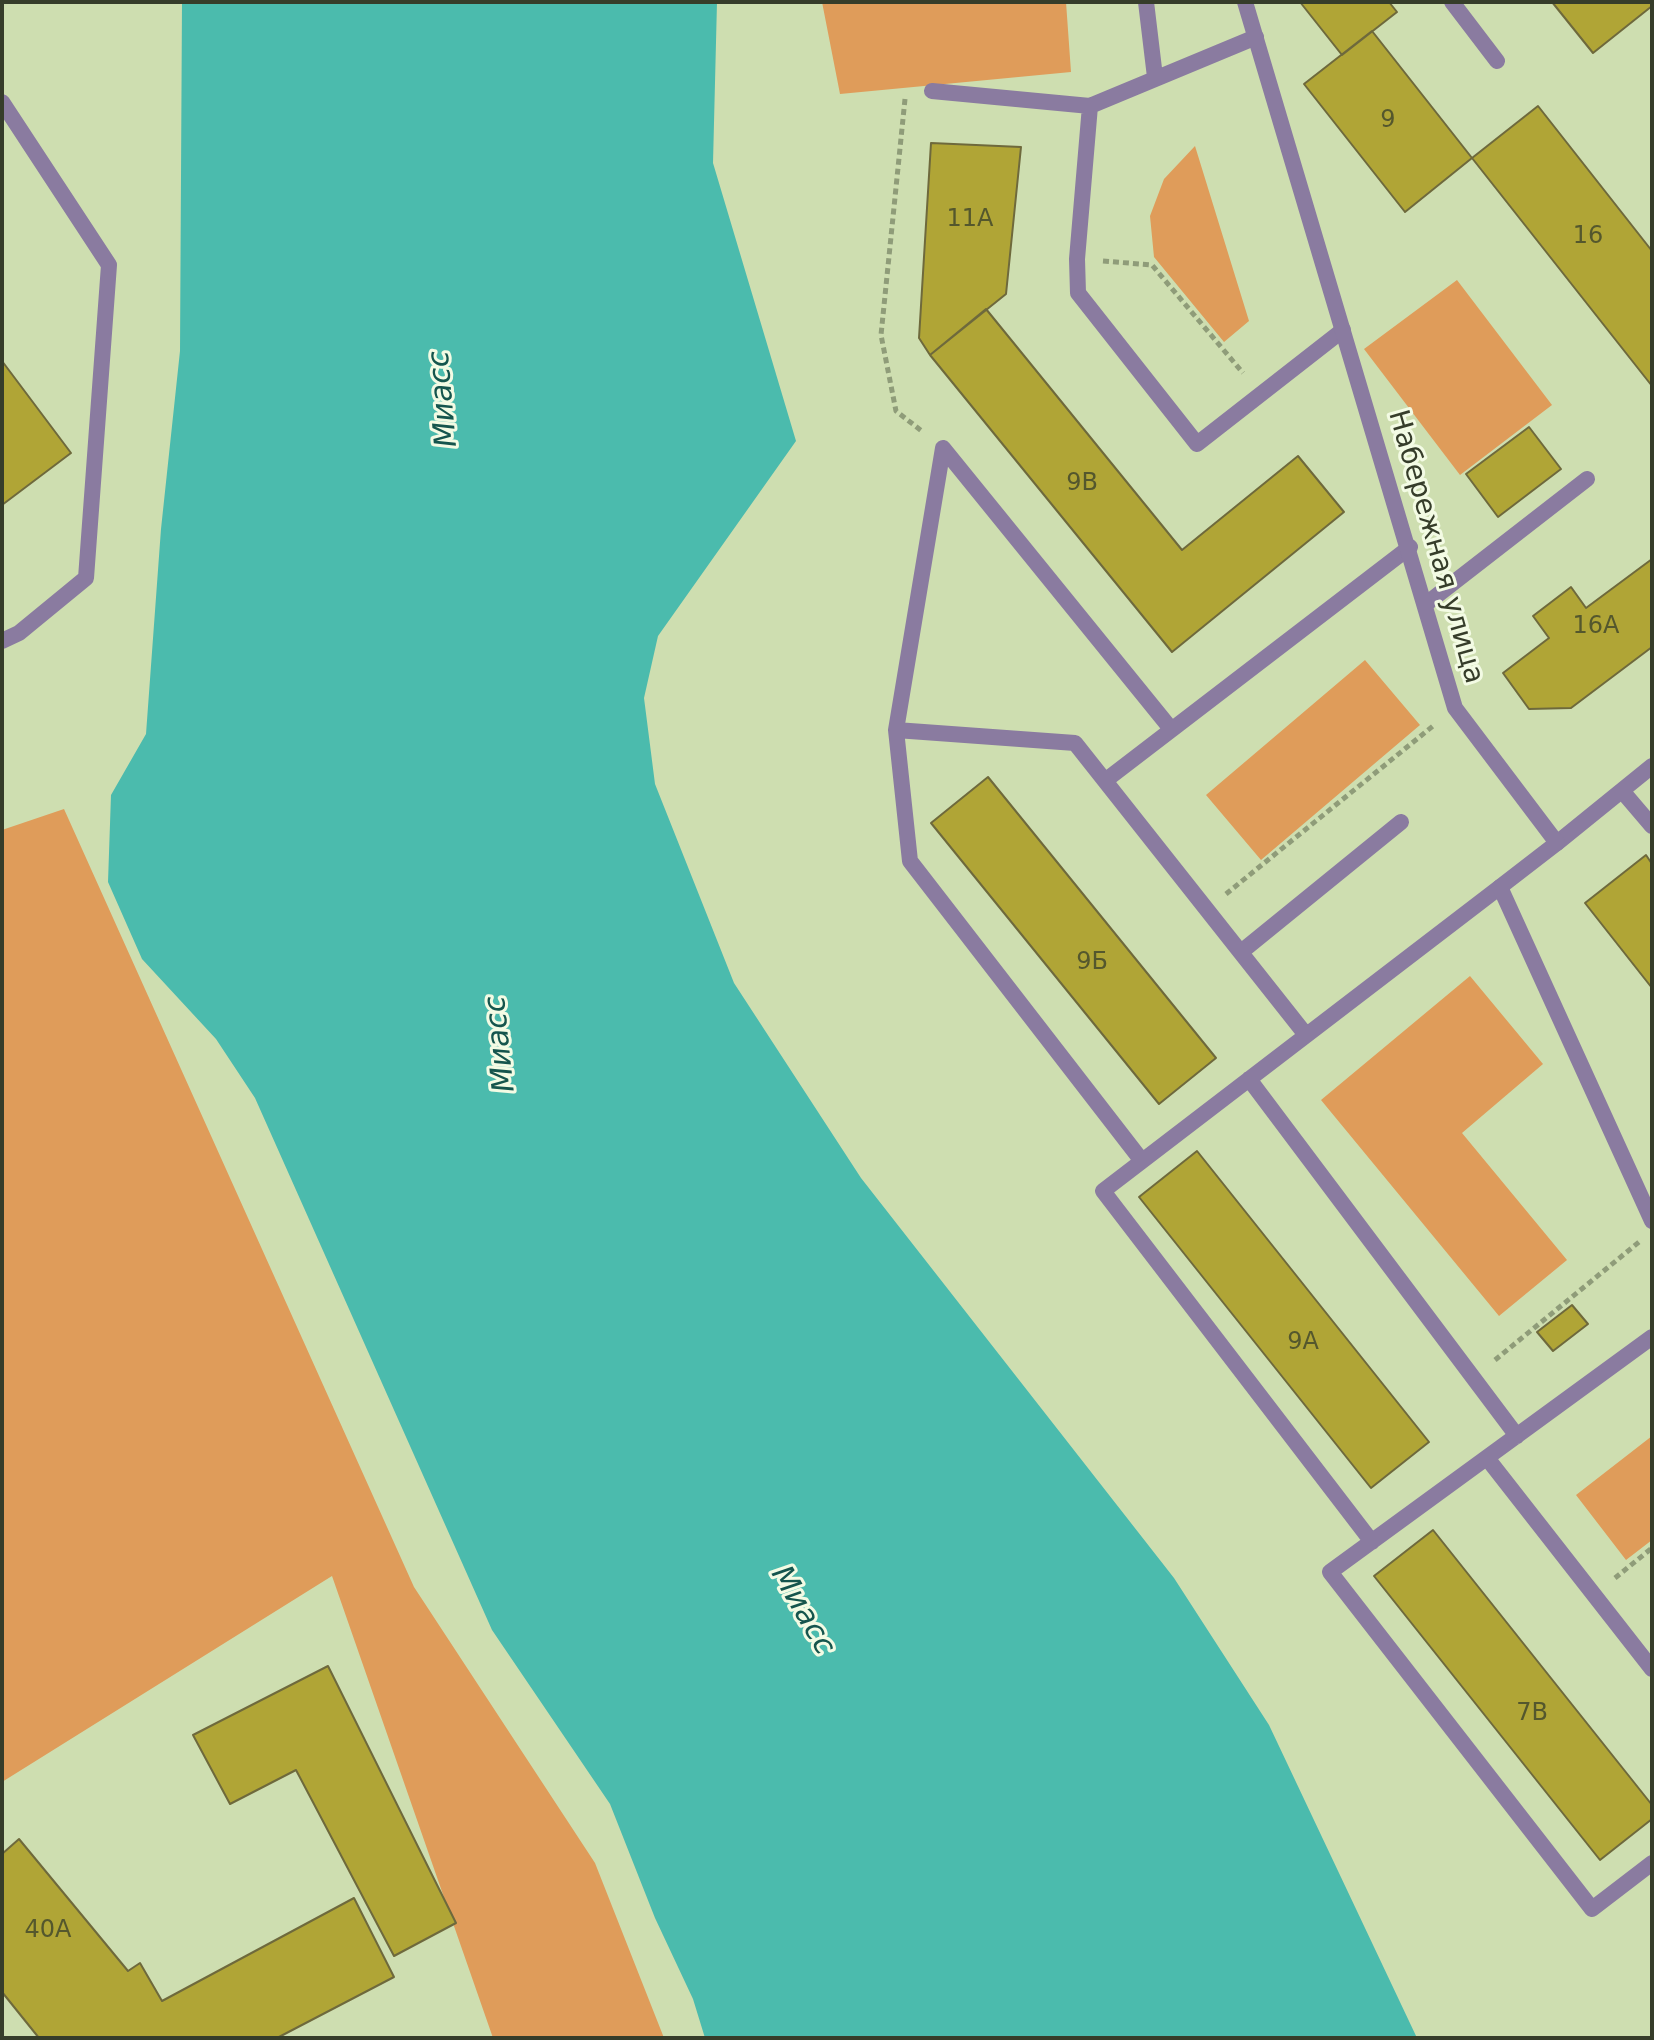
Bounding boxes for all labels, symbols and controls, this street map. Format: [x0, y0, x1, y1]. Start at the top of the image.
house number: 9 [1380, 107, 1396, 135]
house number: 11А [947, 206, 993, 234]
house number: 16 [1573, 223, 1603, 251]
water label: Миасс [422, 349, 466, 449]
street label: Набережная улица [1380, 406, 1490, 688]
house number: 9В [1066, 470, 1098, 498]
house number: 16А [1573, 613, 1619, 641]
house number: 9Б [1076, 949, 1108, 977]
water label: Миасс [478, 994, 524, 1094]
house number: 9А [1287, 1329, 1319, 1357]
water label: Миасс [762, 1560, 842, 1662]
house number: 7В [1516, 1700, 1548, 1728]
house number: 40А [25, 1917, 71, 1945]

